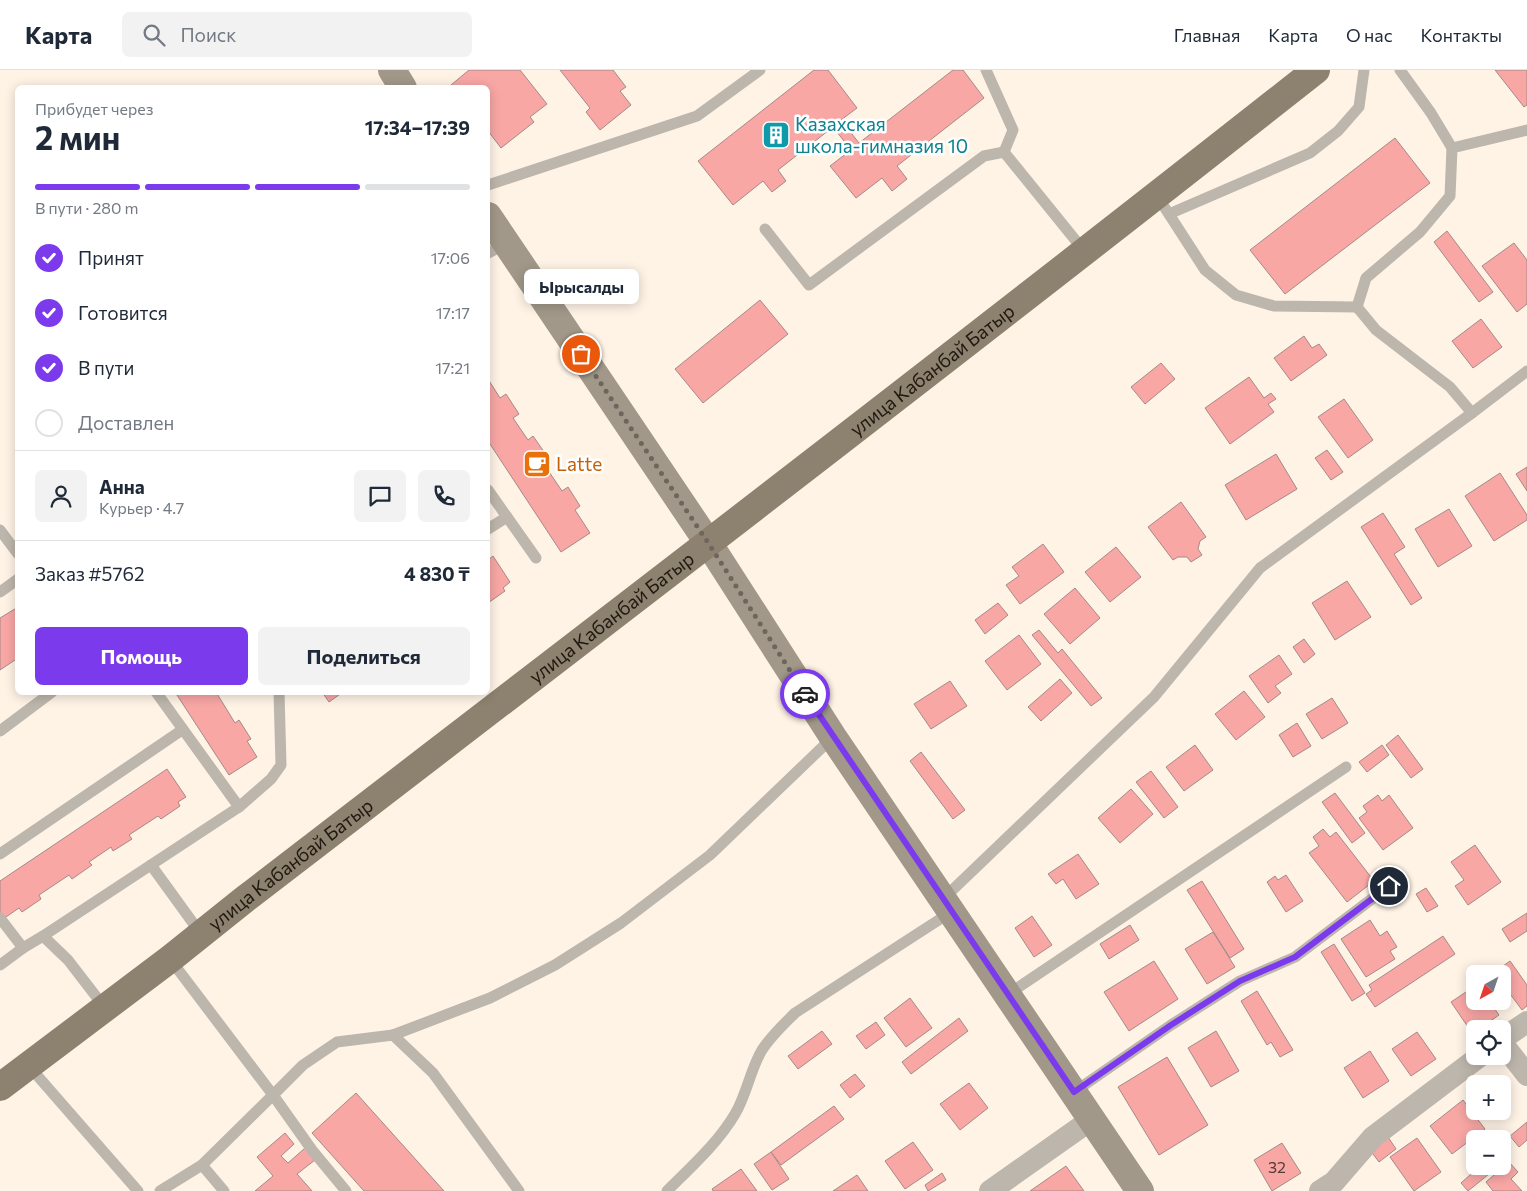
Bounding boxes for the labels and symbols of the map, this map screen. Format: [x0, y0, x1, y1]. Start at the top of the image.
place label: Казахская школа-гимназия 10 [795, 112, 968, 157]
building icon: Казахская школа-гимназия 10 [761, 120, 791, 150]
callout: Ырысалды [524, 269, 638, 304]
street label: улица Кабанбай Батыр [845, 299, 1019, 441]
pin [560, 333, 602, 375]
cafe icon: Latte [522, 449, 552, 479]
place label: Latte [556, 452, 602, 475]
street label: улица Кабанбай Батыр [524, 546, 698, 688]
courier [780, 669, 830, 719]
street label: улица Кабанбай Батыр [203, 793, 377, 935]
pin [1368, 865, 1410, 907]
north arrow [1466, 965, 1511, 1010]
house number: 32 [1268, 1157, 1286, 1176]

